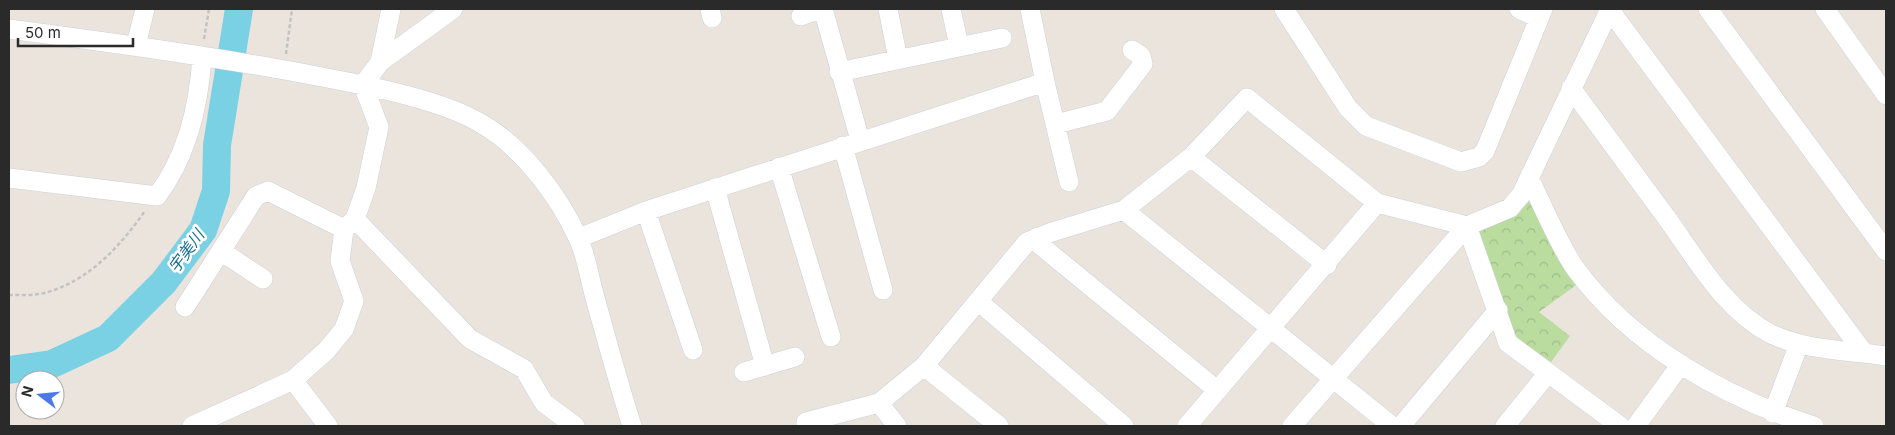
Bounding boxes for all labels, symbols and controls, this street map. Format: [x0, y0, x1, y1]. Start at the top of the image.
scale bar [18, 15, 132, 47]
text: 50 m [25, 23, 61, 42]
water label: 宇美川 [164, 224, 209, 276]
north arrow [15, 370, 65, 420]
text: N [17, 384, 37, 399]

